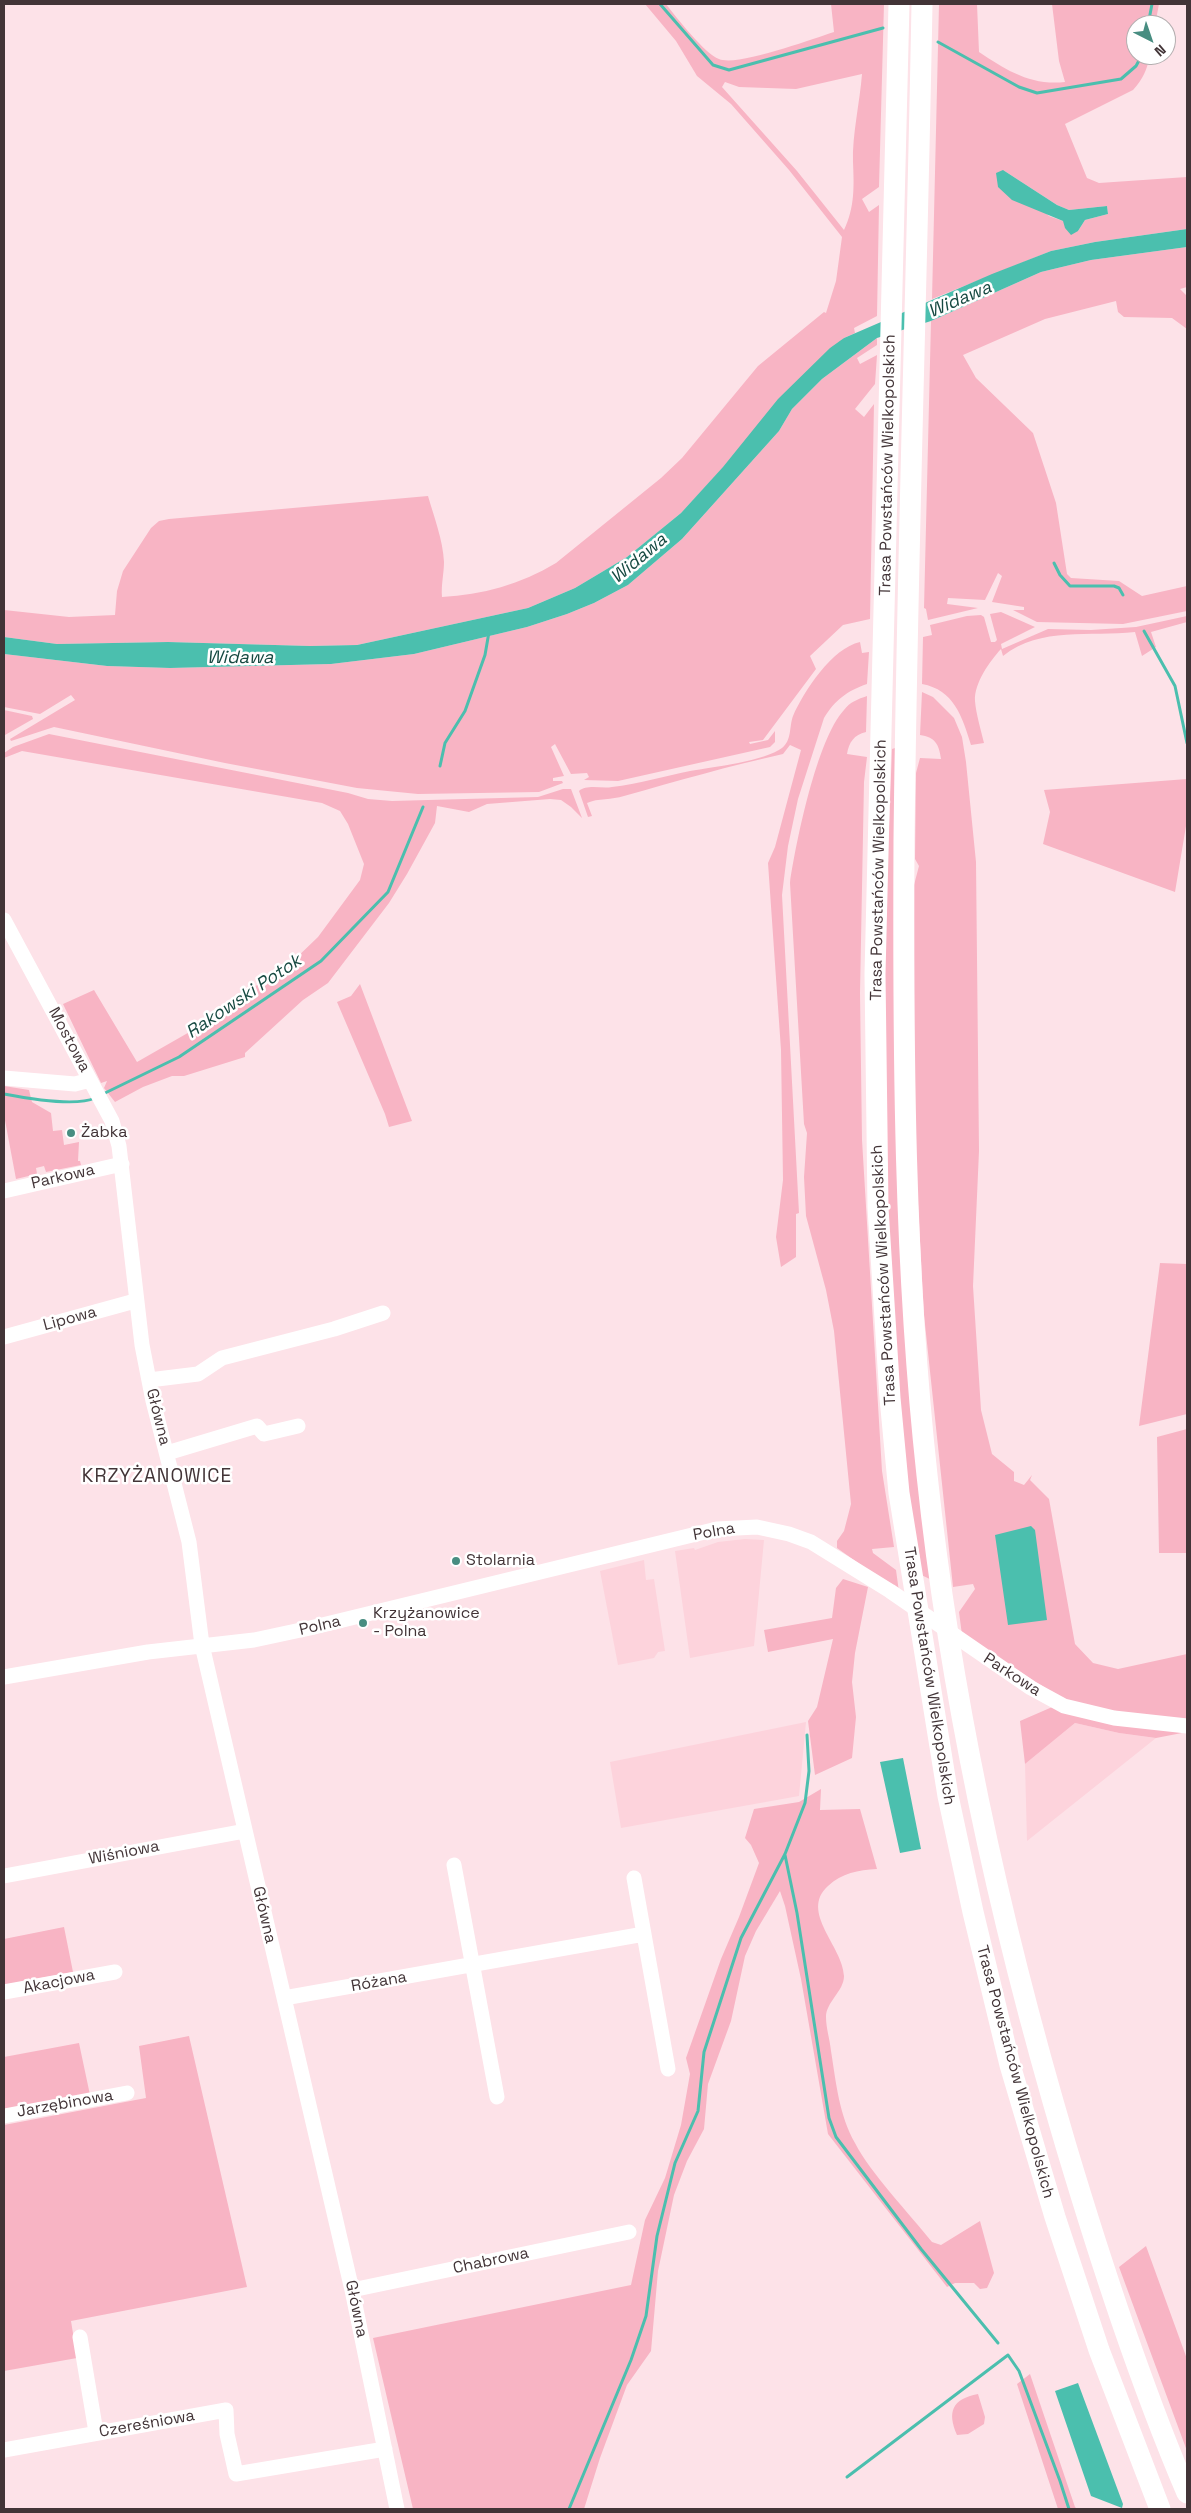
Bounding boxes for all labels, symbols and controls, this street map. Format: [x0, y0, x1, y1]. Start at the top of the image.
north arrow [1126, 15, 1176, 65]
text: N [1151, 41, 1170, 60]
water label: Widawa [925, 277, 995, 323]
street label: Trasa Powstańców Wielkopolskich [876, 334, 900, 596]
water label: Widawa [607, 529, 671, 589]
water label: Widawa [207, 647, 273, 669]
street label: Trasa Powstańców Wielkopolskich [867, 739, 891, 1001]
water label: Rakowski Potok [182, 950, 306, 1044]
street label: Mostowa [44, 1004, 94, 1076]
place label: Żabka [81, 1123, 127, 1143]
marker: Żabka [65, 1127, 77, 1139]
street label: Trasa Powstańców Wielkopolskich [868, 1144, 900, 1406]
street label: Parkowa [29, 1160, 97, 1194]
street label: Lipowa [41, 1303, 99, 1335]
street label: Główna [142, 1387, 174, 1447]
district label: KRZYŻANOWICE [80, 1466, 234, 1488]
street label: Polna [692, 1519, 736, 1545]
street label: Trasa Powstańców Wielkopolskich [899, 1545, 959, 1807]
place label: Stolarnia [466, 1551, 535, 1571]
marker: Stolarnia [450, 1555, 462, 1567]
place label: Krzyżanowice - Polna [373, 1604, 480, 1642]
street label: Polna [297, 1612, 343, 1640]
marker: Krzyżanowice - Polna [357, 1617, 369, 1629]
street label: Parkowa [980, 1649, 1044, 1701]
street label: Wiśniowa [87, 1837, 161, 1869]
street label: Główna [248, 1885, 280, 1945]
street label: Trasa Powstańców Wielkopolskich [972, 1943, 1058, 2201]
street label: Akacjowa [22, 1966, 96, 1998]
street label: Różana [350, 1968, 408, 1996]
street label: Jarzębinowa [15, 2086, 115, 2122]
street label: Chabrowa [451, 2244, 531, 2278]
street label: Główna [341, 2279, 371, 2339]
street label: Czereśniowa [98, 2406, 196, 2442]

